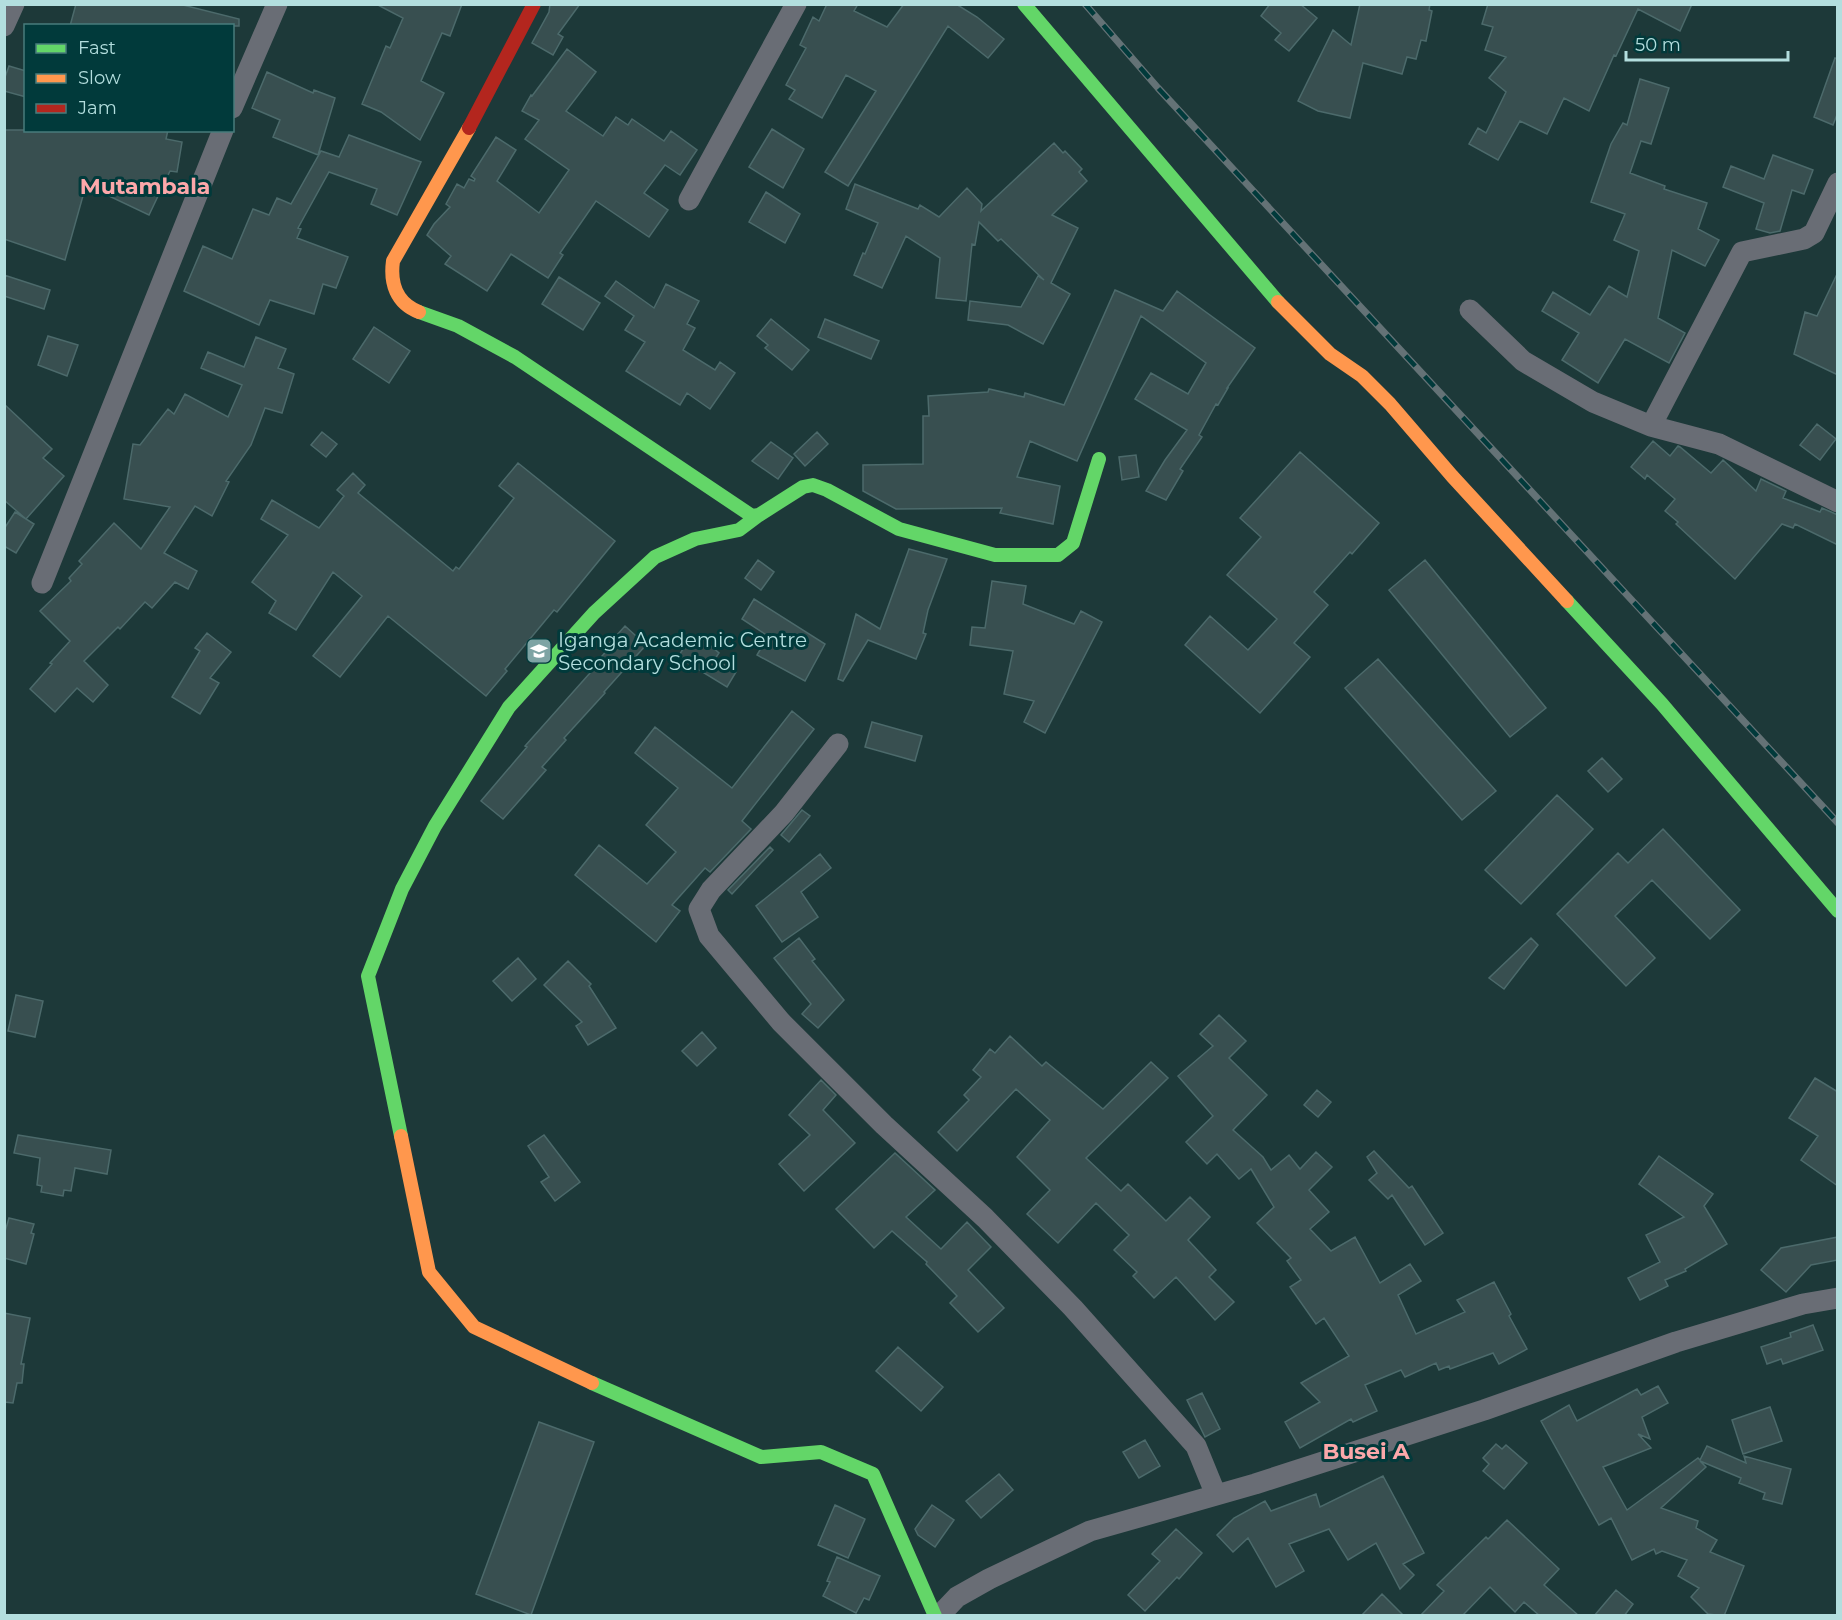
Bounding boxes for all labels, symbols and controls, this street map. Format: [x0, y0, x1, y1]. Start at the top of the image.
legend [24, 24, 234, 132]
scale bar [1626, 24, 1788, 62]
text: 50 m [1635, 34, 1681, 56]
text: Fast [78, 37, 116, 59]
text: Slow [78, 67, 121, 89]
text: Jam [77, 97, 117, 119]
district label: Mutambala [80, 173, 210, 200]
place label: Iganga Academic Centre Secondary School [558, 628, 807, 675]
school or university icon: Iganga Academic Centre Secondary School [524, 636, 554, 666]
district label: Busei A [1322, 1438, 1411, 1465]

